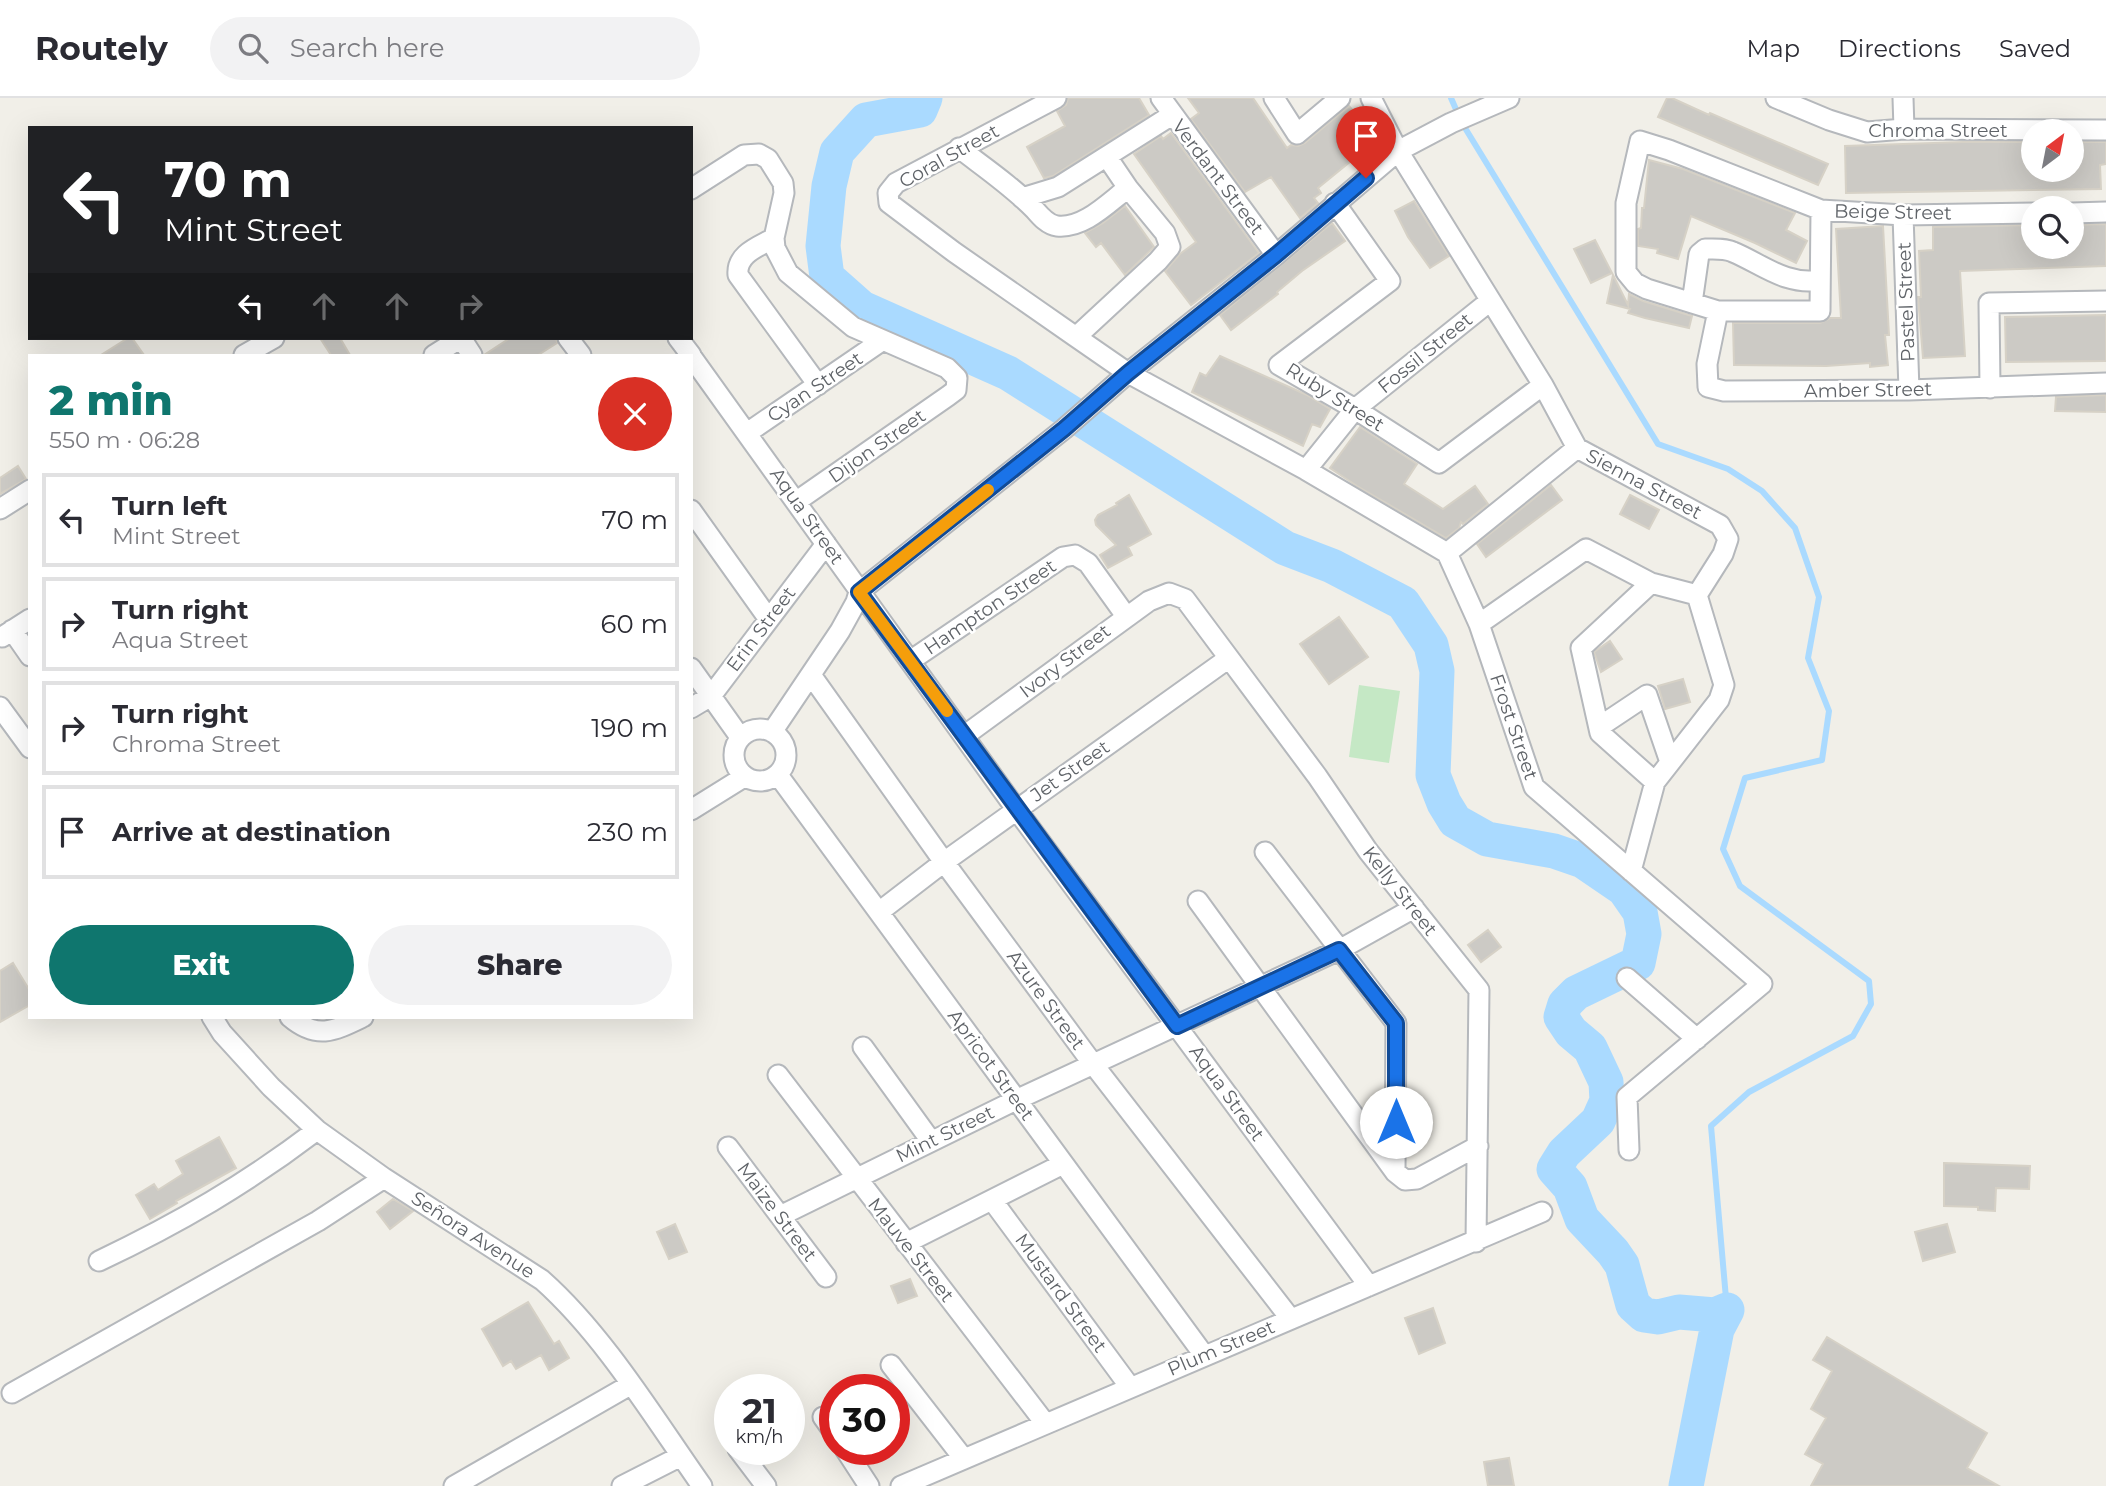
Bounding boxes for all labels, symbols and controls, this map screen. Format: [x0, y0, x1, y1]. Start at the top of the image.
search box [210, 17, 700, 80]
text: Routely [35, 28, 168, 68]
icon: search [234, 29, 272, 67]
text: Search here [290, 32, 445, 64]
text: Map [1747, 34, 1800, 63]
text: Directions [1838, 34, 1961, 63]
text: Saved [1999, 34, 2071, 63]
pin [1336, 106, 1396, 178]
street label: Verdant Street [1167, 115, 1269, 239]
icon: arrive [1347, 117, 1385, 155]
street label: Coral Street [895, 119, 1003, 193]
street label: Chroma Street [1868, 119, 2008, 142]
north arrow [2021, 119, 2084, 182]
map controls [2021, 119, 2084, 259]
text: 70 m [164, 150, 292, 209]
icon: left [49, 154, 140, 245]
button: search [2021, 196, 2084, 259]
street label: Beige Street [1834, 199, 1952, 225]
text: Mint Street [164, 210, 343, 249]
street label: Pastel Street [1892, 241, 1920, 362]
icon: left [232, 287, 270, 325]
icon: ahead [305, 287, 343, 325]
icon: ahead [378, 287, 416, 325]
icon: right [451, 287, 489, 325]
street label: Fossil Street [1373, 308, 1477, 398]
street label: Cyan Street [763, 347, 867, 427]
street label: Ruby Street [1281, 358, 1389, 437]
text: 2 min [49, 374, 173, 426]
button: close [598, 377, 672, 451]
street label: Amber Street [1804, 377, 1933, 403]
street label: Dijon Street [824, 404, 930, 488]
text: 550 m · 06:28 [49, 426, 200, 454]
street label: Sienna Street [1582, 444, 1706, 524]
street label: Aqua Street [765, 463, 849, 569]
text: Turn left [112, 490, 228, 522]
icon: left [53, 501, 91, 539]
text: 70 m [602, 504, 668, 536]
text: Mint Street [112, 522, 241, 550]
street label: Hampton Street [920, 554, 1061, 660]
street label: Erin Street [722, 582, 801, 676]
text: Turn right [112, 594, 248, 626]
icon: right [53, 605, 91, 643]
text: 60 m [601, 608, 668, 640]
street label: Ivory Street [1015, 619, 1115, 703]
text: Aqua Street [112, 626, 249, 654]
street label: Frost Street [1485, 671, 1543, 783]
text: Turn right [112, 698, 248, 730]
icon: right [53, 709, 91, 747]
text: 190 m [591, 712, 668, 744]
text: Chroma Street [112, 730, 281, 758]
street label: Jet Street [1025, 735, 1114, 807]
icon: arrive [53, 813, 91, 851]
text: Arrive at destination [112, 816, 391, 848]
text: 230 m [587, 816, 668, 848]
street label: Kelly Street [1358, 842, 1442, 941]
button: Exit [49, 925, 354, 1005]
button: Share [368, 925, 672, 1005]
street label: Azure Street [1002, 946, 1090, 1054]
street label: Apricot Street [943, 1005, 1039, 1125]
street label: Aqua Street [1185, 1041, 1270, 1146]
position arrow [1359, 1085, 1433, 1159]
street label: Mint Street [892, 1100, 998, 1168]
street label: Maize Street [732, 1158, 822, 1266]
street label: Señora Avenue [407, 1187, 539, 1283]
street label: Mauve Street [863, 1193, 959, 1307]
street label: Mustard Street [1010, 1229, 1112, 1357]
street label: Plum Street [1164, 1315, 1278, 1381]
speed limit sign: 30 [819, 1374, 910, 1465]
text: 21 [742, 1389, 777, 1432]
text: km/h [735, 1426, 784, 1448]

